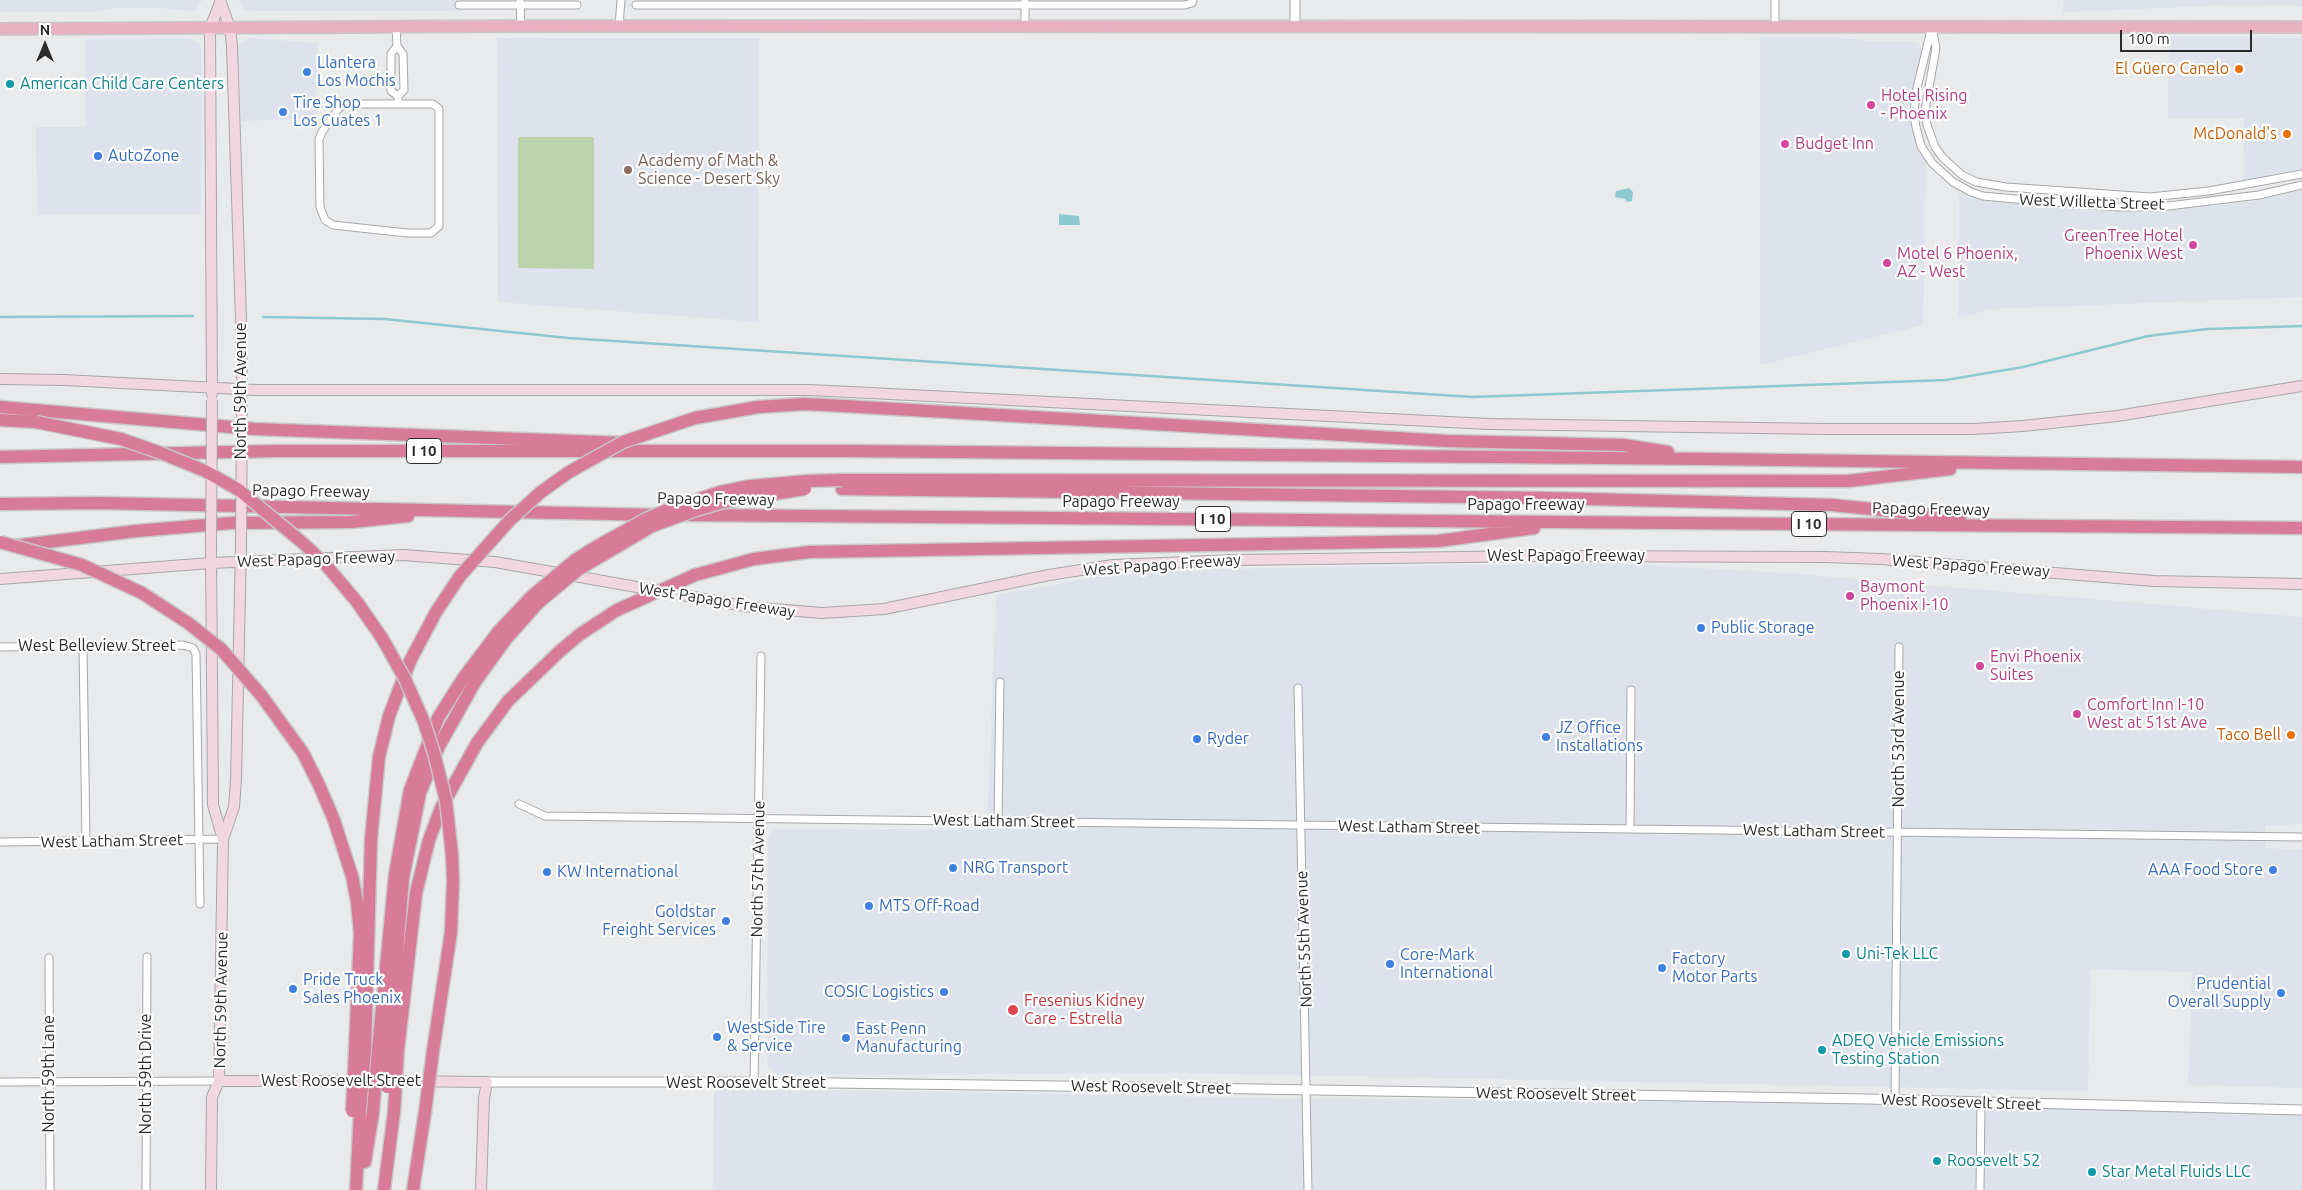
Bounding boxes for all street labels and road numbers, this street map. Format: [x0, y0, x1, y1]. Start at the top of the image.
street label: West Willetta Street [2019, 190, 2165, 214]
street label: North 59th Avenue [231, 323, 251, 459]
road number: I 10 [406, 438, 442, 464]
street label: Papago Freeway [252, 480, 370, 502]
street label: Papago Freeway [657, 488, 775, 510]
street label: Papago Freeway [1062, 492, 1180, 512]
street label: Papago Freeway [1467, 495, 1585, 515]
street label: Papago Freeway [1872, 498, 1990, 520]
road number: I 10 [1196, 506, 1230, 532]
road number: I 10 [1792, 512, 1826, 536]
street label: West Papago Freeway [1487, 546, 1645, 566]
street label: West Papago Freeway [237, 547, 395, 571]
street label: West Papago Freeway [1083, 550, 1241, 580]
street label: West Papago Freeway [1892, 551, 2050, 581]
street label: West Papago Freeway [638, 578, 796, 622]
street label: West Belleview Street [18, 636, 176, 656]
street label: North 53rd Avenue [1889, 671, 1909, 807]
street label: North 57th Avenue [747, 800, 769, 938]
street label: West Latham Street [933, 810, 1075, 832]
street label: West Latham Street [1338, 816, 1480, 838]
street label: West Latham Street [1743, 820, 1885, 842]
street label: West Latham Street [41, 830, 183, 852]
street label: North 55th Avenue [1292, 870, 1316, 1008]
street label: North 59th Avenue [210, 931, 232, 1069]
street label: North 59th Drive [136, 1014, 156, 1134]
street label: North 59th Lane [39, 1015, 59, 1133]
street label: West Roosevelt Street [261, 1071, 421, 1091]
street label: West Roosevelt Street [666, 1073, 826, 1093]
street label: West Roosevelt Street [1071, 1076, 1231, 1098]
street label: West Roosevelt Street [1476, 1083, 1636, 1105]
street label: West Roosevelt Street [1881, 1090, 2041, 1114]

